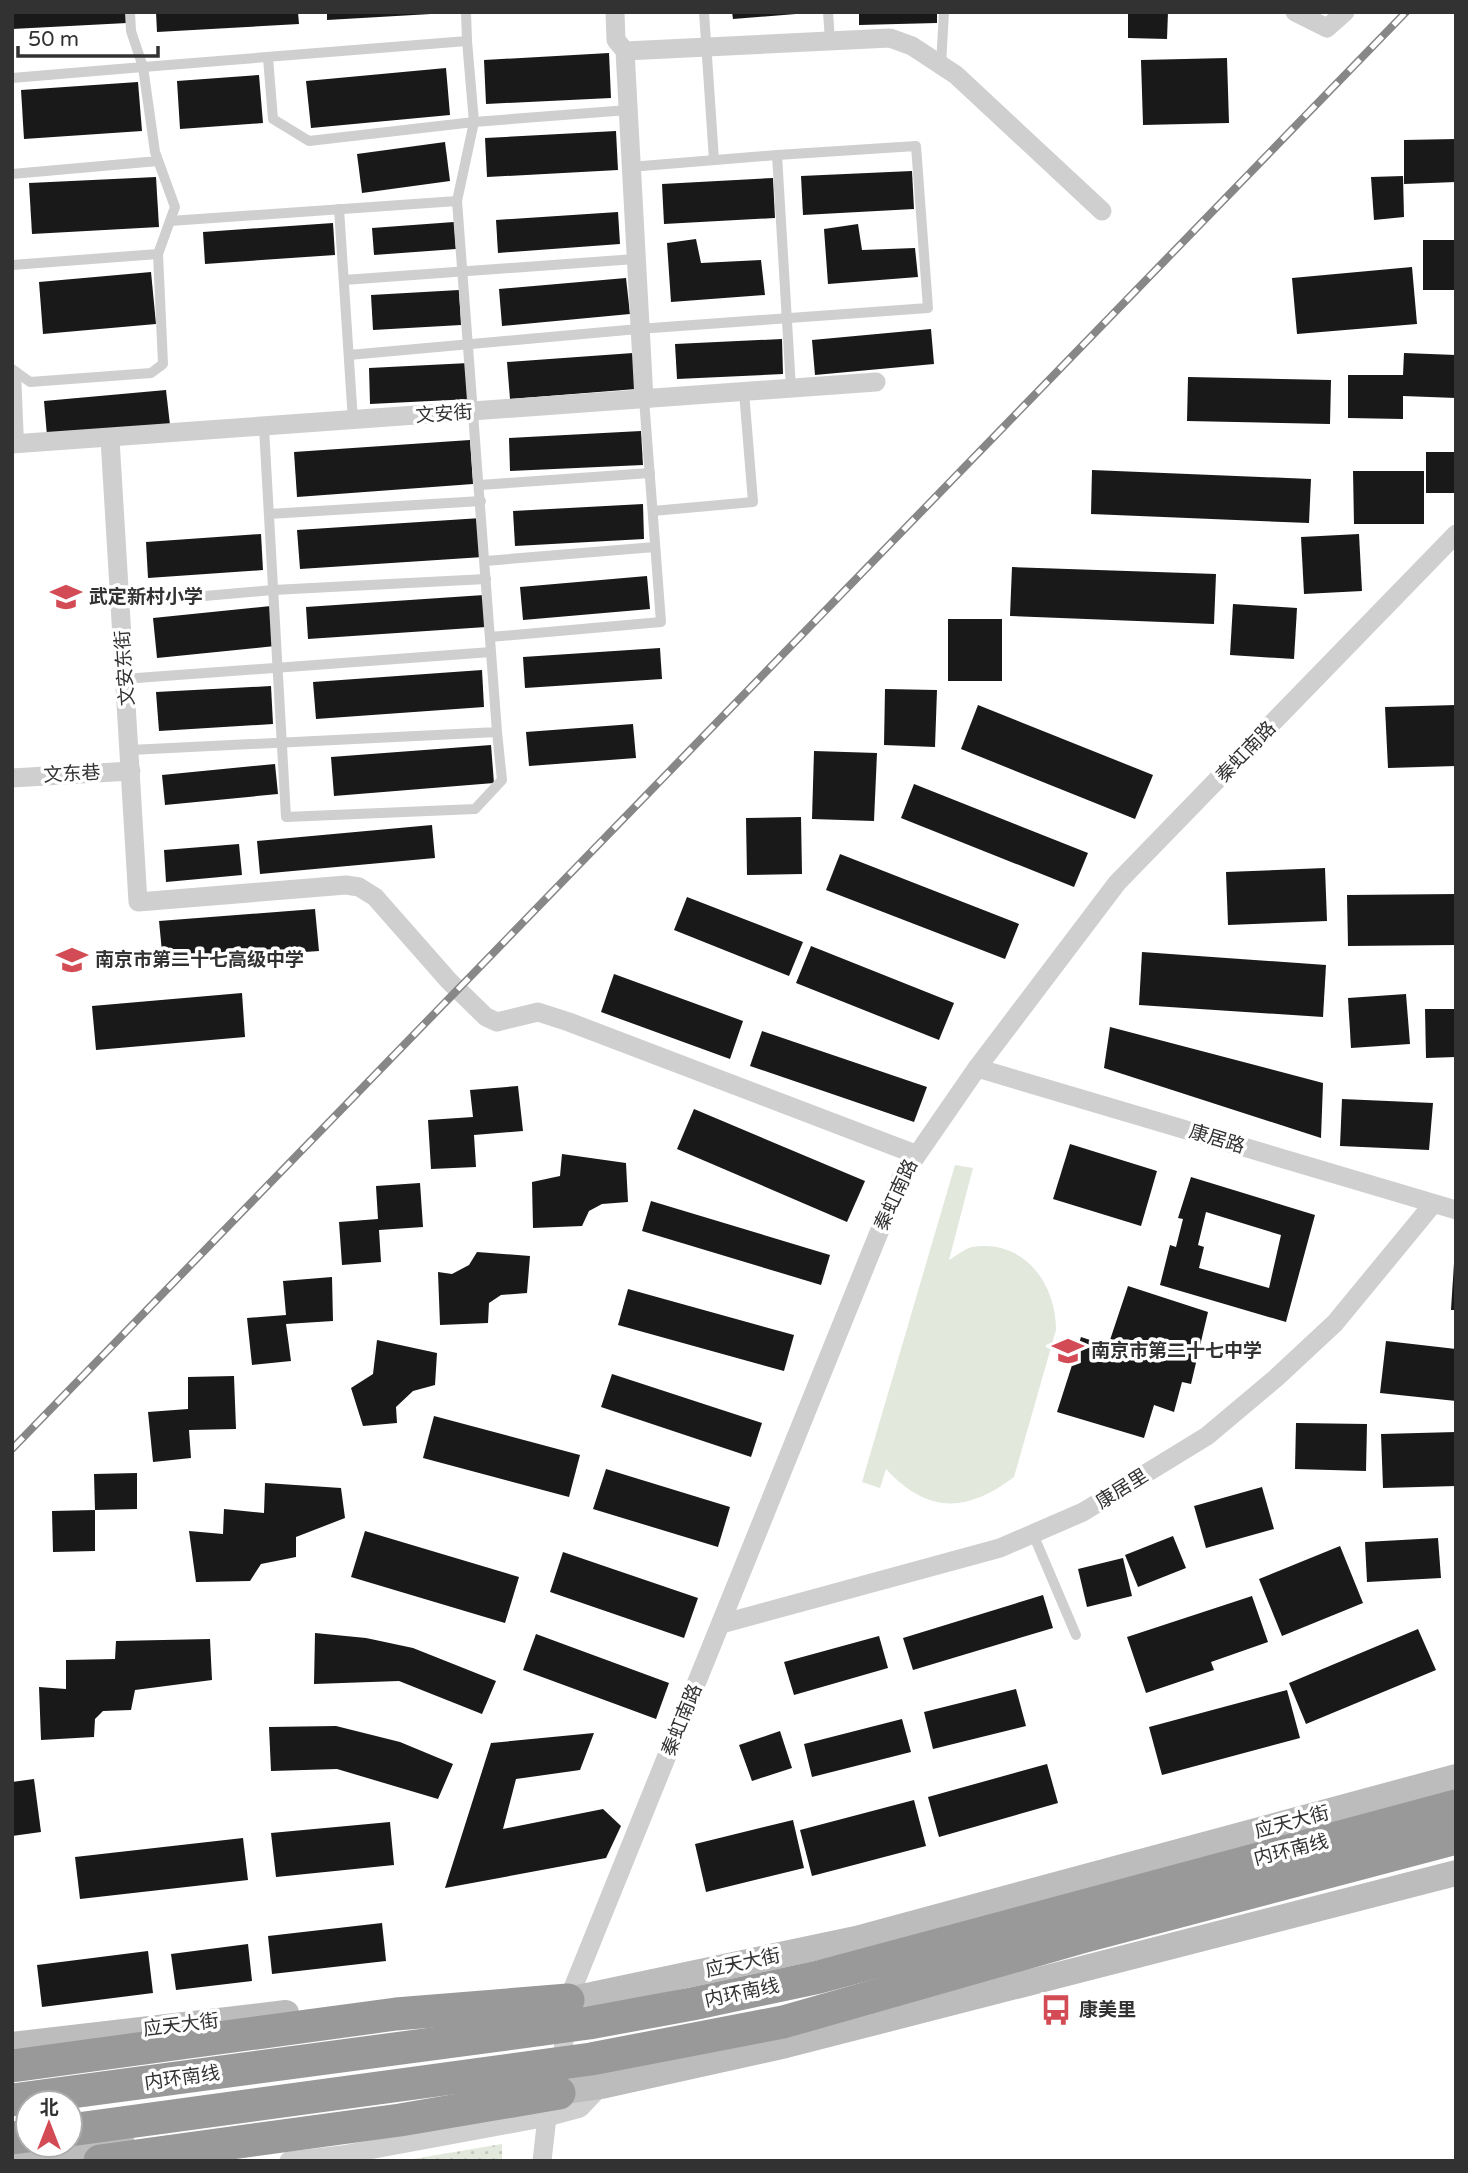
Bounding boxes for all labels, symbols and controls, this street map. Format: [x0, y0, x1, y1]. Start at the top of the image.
scale bar [18, 14, 158, 58]
text: 50 m [28, 27, 79, 52]
street label: 文安街 [415, 401, 473, 427]
school or university icon: 武定新村小学 [49, 580, 83, 614]
place label: 武定新村小学 [89, 586, 203, 608]
street label: 文安东街 [111, 629, 139, 707]
street label: 秦虹南路 [1212, 717, 1280, 787]
street label: 文东巷 [43, 762, 101, 786]
school or university icon: 南京市第二十七高级中学 [55, 943, 89, 977]
place label: 南京市第二十七高级中学 [95, 949, 304, 971]
street label: 康居路 [1187, 1120, 1247, 1158]
street label: 秦虹南路 [870, 1156, 922, 1234]
school or university icon: 南京市第二十七中学 [1051, 1334, 1085, 1368]
place label: 南京市第二十七中学 [1091, 1340, 1262, 1362]
street label: 康居里 [1092, 1465, 1152, 1513]
street label: 秦虹南路 [658, 1681, 706, 1759]
street label: 应天大街 [1252, 1802, 1332, 1842]
street label: 内环南线 [1251, 1830, 1331, 1870]
street label: 应天大街 [704, 1944, 782, 1982]
street label: 内环南线 [703, 1974, 781, 2012]
bus stop icon: 康美里 [1039, 1993, 1073, 2027]
place label: 康美里 [1079, 1999, 1136, 2021]
street label: 应天大街 [142, 2009, 220, 2041]
street label: 内环南线 [143, 2062, 221, 2094]
north arrow [14, 2089, 84, 2159]
text: 北 [39, 2097, 59, 2119]

